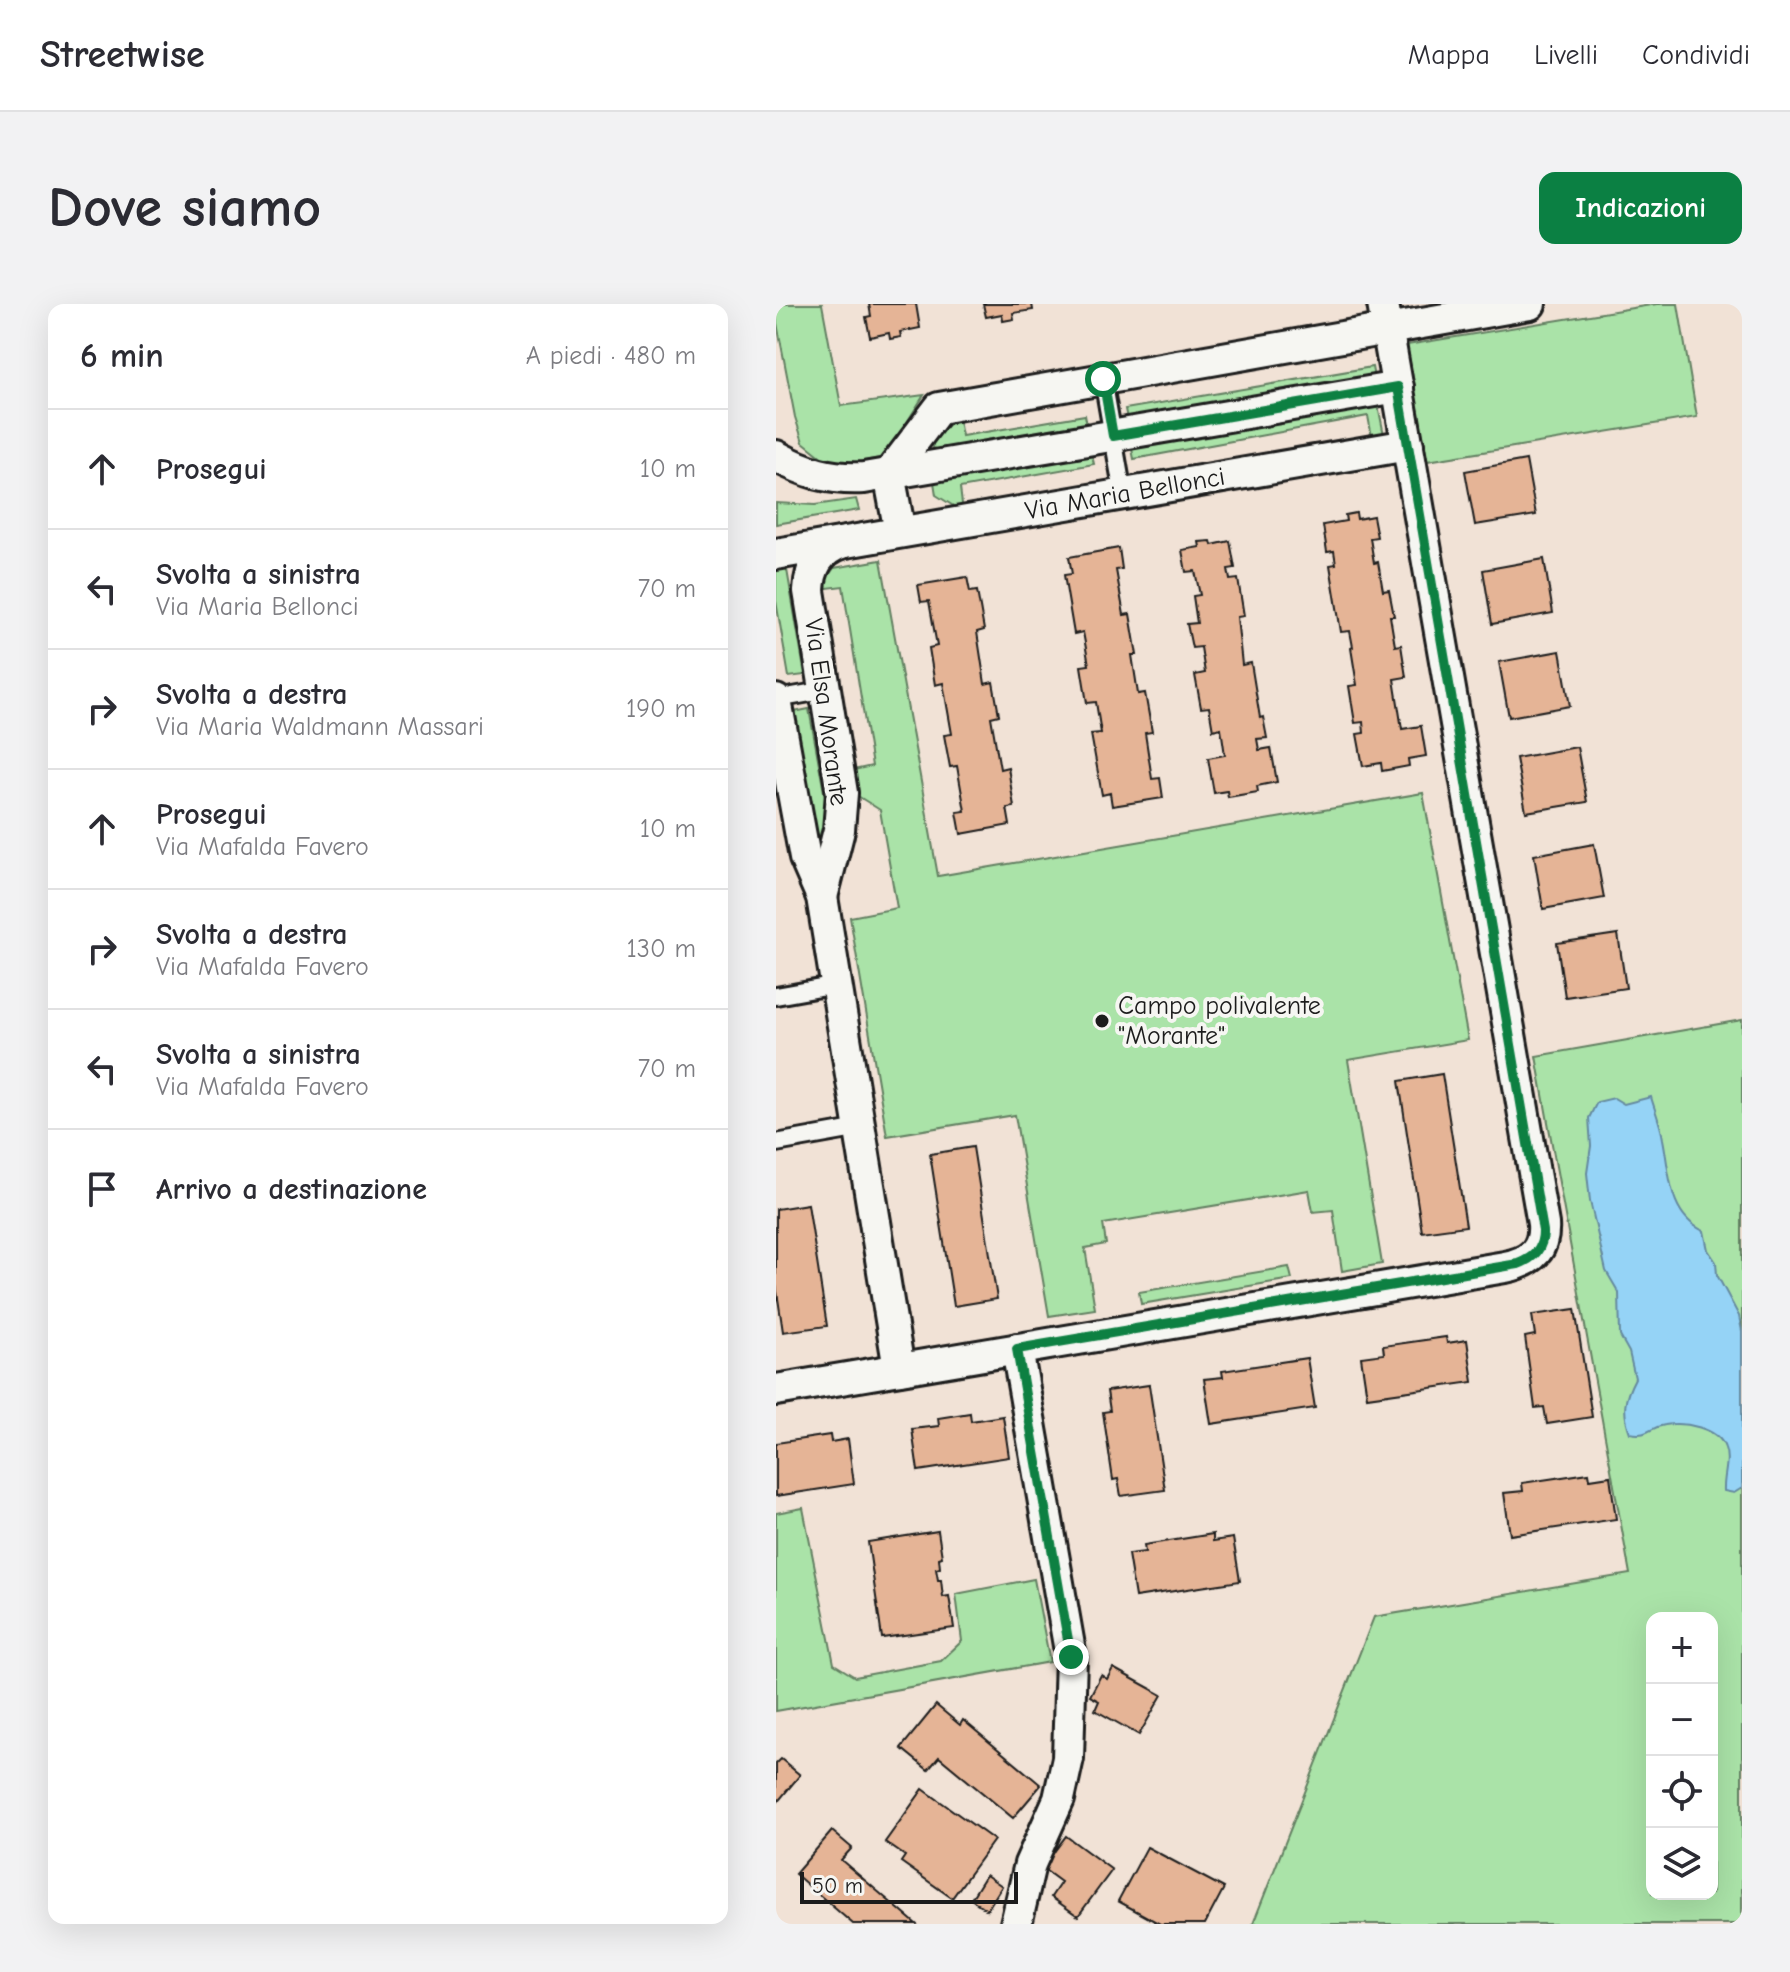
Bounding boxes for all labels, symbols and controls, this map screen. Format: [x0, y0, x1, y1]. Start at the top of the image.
text: Streetwise [40, 33, 205, 77]
text: Mappa [1408, 39, 1490, 71]
text: Livelli [1534, 39, 1598, 71]
text: Condividi [1642, 39, 1750, 71]
button: Indicazioni [1539, 172, 1742, 244]
text: Dove siamo [48, 176, 321, 240]
text: 6 min [80, 336, 164, 376]
text: A piedi · 480 m [526, 341, 696, 371]
route start [1085, 361, 1121, 397]
icon: ahead [80, 447, 124, 491]
text: Prosegui [156, 452, 267, 487]
text: 10 m [640, 454, 696, 484]
street label: Via Maria Bellonci [1023, 462, 1227, 526]
text: Svolta a sinistra [156, 557, 361, 592]
icon: left [80, 567, 124, 611]
text: 70 m [638, 574, 696, 604]
text: Via Maria Bellonci [156, 592, 359, 622]
street label: Via Elsa Morante [798, 616, 854, 808]
text: Svolta a destra [156, 677, 348, 712]
icon: right [80, 687, 124, 731]
text: 190 m [626, 694, 696, 724]
text: Via Maria Waldmann Massari [156, 712, 484, 742]
text: Prosegui [156, 797, 267, 832]
icon: ahead [80, 807, 124, 851]
text: 10 m [640, 814, 696, 844]
text: Via Mafalda Favero [156, 832, 369, 862]
text: Svolta a destra [156, 917, 348, 952]
icon: right [80, 927, 124, 971]
text: 130 m [627, 934, 696, 964]
text: Via Mafalda Favero [156, 952, 369, 982]
place label: Campo polivalente "Morante" [1118, 991, 1321, 1051]
marker: Campo polivalente "Morante" [1093, 1012, 1111, 1030]
text: Svolta a sinistra [156, 1037, 361, 1072]
icon: left [80, 1047, 124, 1091]
text: 70 m [638, 1054, 696, 1084]
text: Via Mafalda Favero [156, 1072, 369, 1102]
icon: arrive [80, 1167, 124, 1211]
text: Arrivo a destinazione [156, 1172, 427, 1207]
map controls [1646, 1612, 1718, 1900]
button: + [1646, 1612, 1718, 1684]
route end [1053, 1639, 1089, 1675]
button: − [1646, 1684, 1718, 1756]
button: locate [1646, 1756, 1718, 1828]
button: layers [1646, 1828, 1718, 1900]
scale bar [800, 1868, 1018, 1904]
text: 50 m [812, 1873, 863, 1899]

